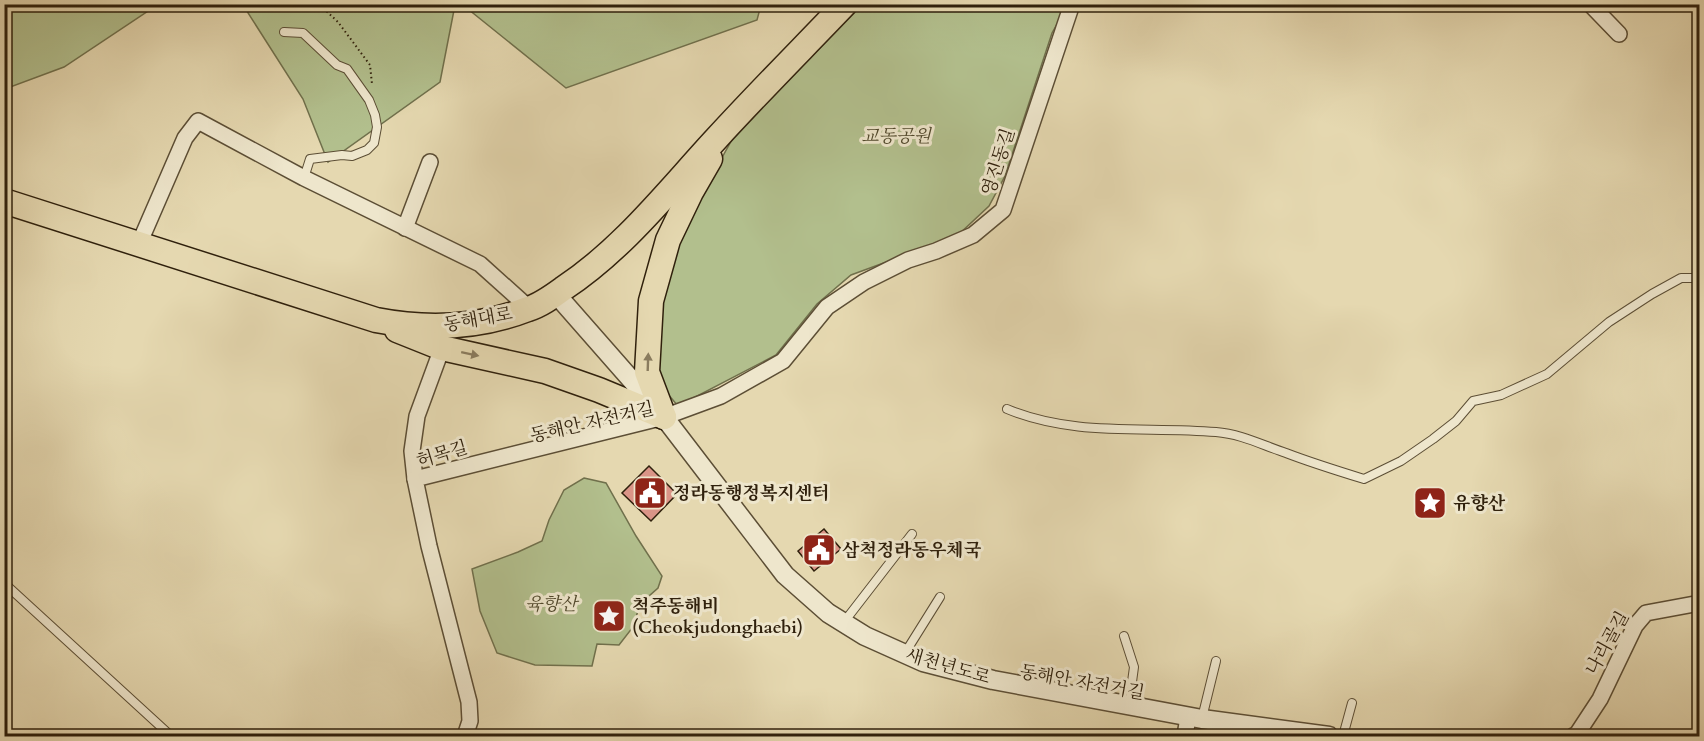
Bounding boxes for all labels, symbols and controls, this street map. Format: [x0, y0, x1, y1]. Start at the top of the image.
park label: 교동공원 [861, 124, 932, 149]
street label: 영진동길 [976, 125, 1021, 199]
street label: 동해대로 [442, 301, 515, 338]
one-way arrow [461, 350, 479, 360]
one-way arrow [643, 352, 652, 371]
street label: 동해안 자전거길 [528, 396, 657, 449]
street label: 허목길 [414, 435, 471, 474]
public building icon: 정라동행정복지센터 [632, 475, 668, 511]
place label: 정라동행정복지센터 [673, 481, 830, 506]
place icon: 유향산 [1412, 485, 1448, 521]
place label: 유향산 [1453, 491, 1506, 516]
public building icon: 삼척정라동우체국 [801, 532, 837, 568]
place label: 삼척정라동우체국 [842, 538, 982, 563]
park label: 육향산 [525, 592, 580, 617]
place label: 척주동해비 (Cheokjudonghaebi) [632, 594, 803, 640]
place icon: 척주동해비 (Cheokjudonghaebi) [591, 598, 627, 634]
street label: 나리골길 [1580, 607, 1635, 680]
street label: 새천년도로 [903, 642, 993, 690]
street label: 동해안 자전거길 [1017, 659, 1146, 706]

